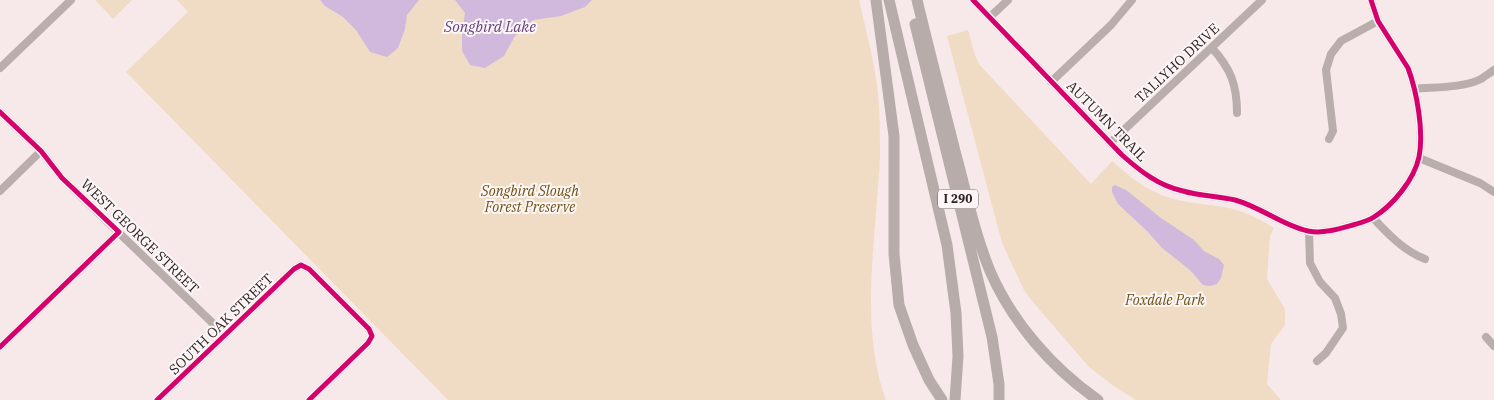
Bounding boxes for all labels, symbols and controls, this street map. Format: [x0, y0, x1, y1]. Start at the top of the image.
water label: Songbird Lake [443, 17, 536, 36]
street label: TALLYHO DRIVE [1131, 19, 1223, 107]
street label: AUTUMN TRAIL [1063, 77, 1151, 165]
street label: WEST GEORGE STREET [77, 175, 203, 297]
park label: Songbird Slough Forest Preserve [480, 182, 579, 216]
road number: I 290 [938, 190, 978, 208]
street label: SOUTH OAK STREET [165, 270, 277, 378]
park label: Foxdale Park [1124, 291, 1205, 309]

